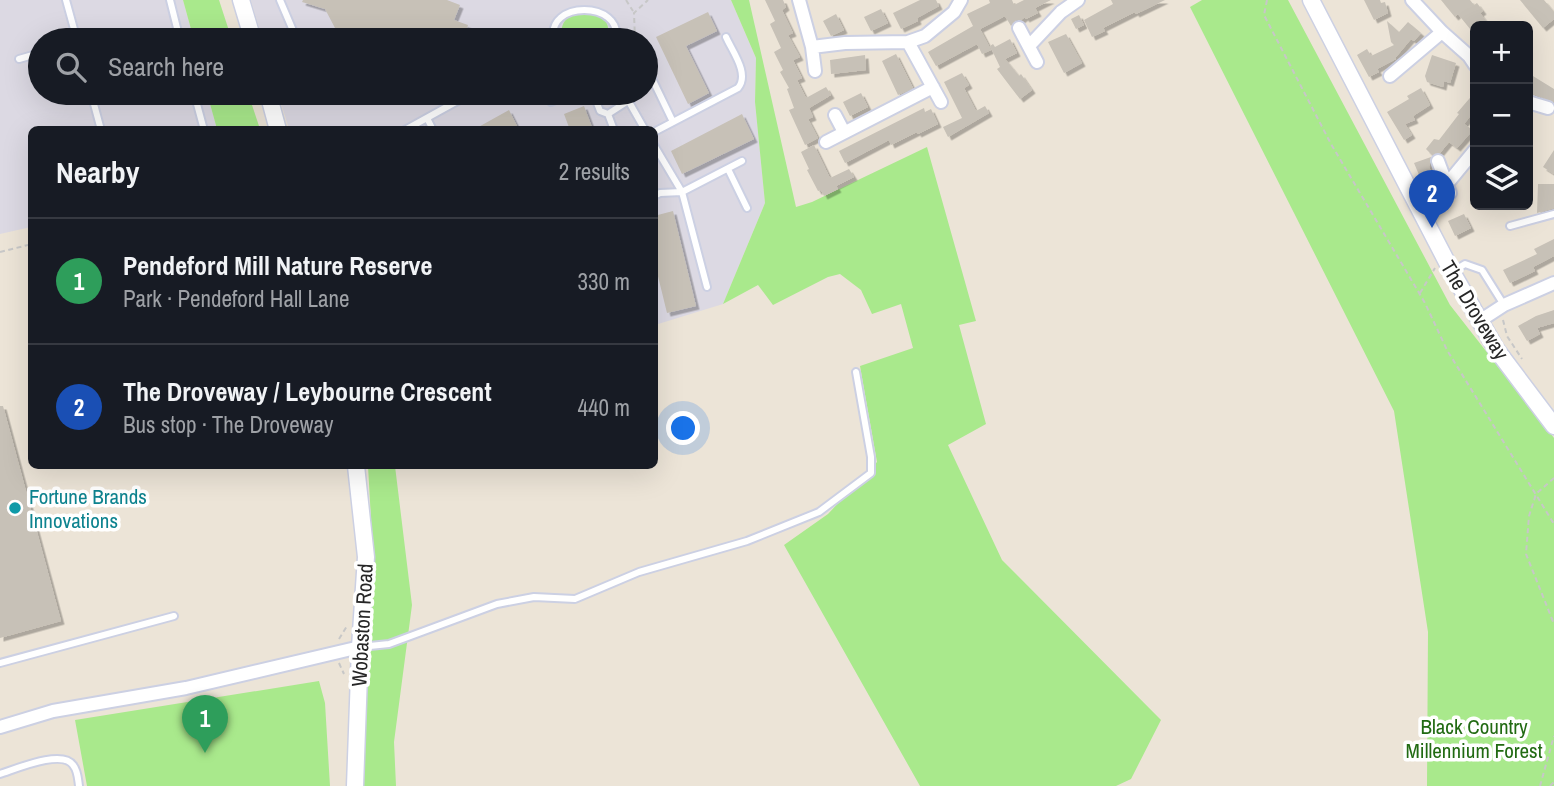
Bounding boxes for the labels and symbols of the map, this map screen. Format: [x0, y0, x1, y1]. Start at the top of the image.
pin: 2 [1409, 170, 1455, 228]
street label: The Droveway [1434, 255, 1516, 365]
your location [666, 411, 700, 445]
place label: Fortune Brands Innovations [29, 482, 147, 535]
marker: Fortune Brands Innovations [7, 500, 23, 516]
street label: Wobaston Road [344, 563, 380, 687]
pin: 1 [182, 695, 228, 753]
park label: Black Country Millennium Forest [1406, 712, 1543, 765]

